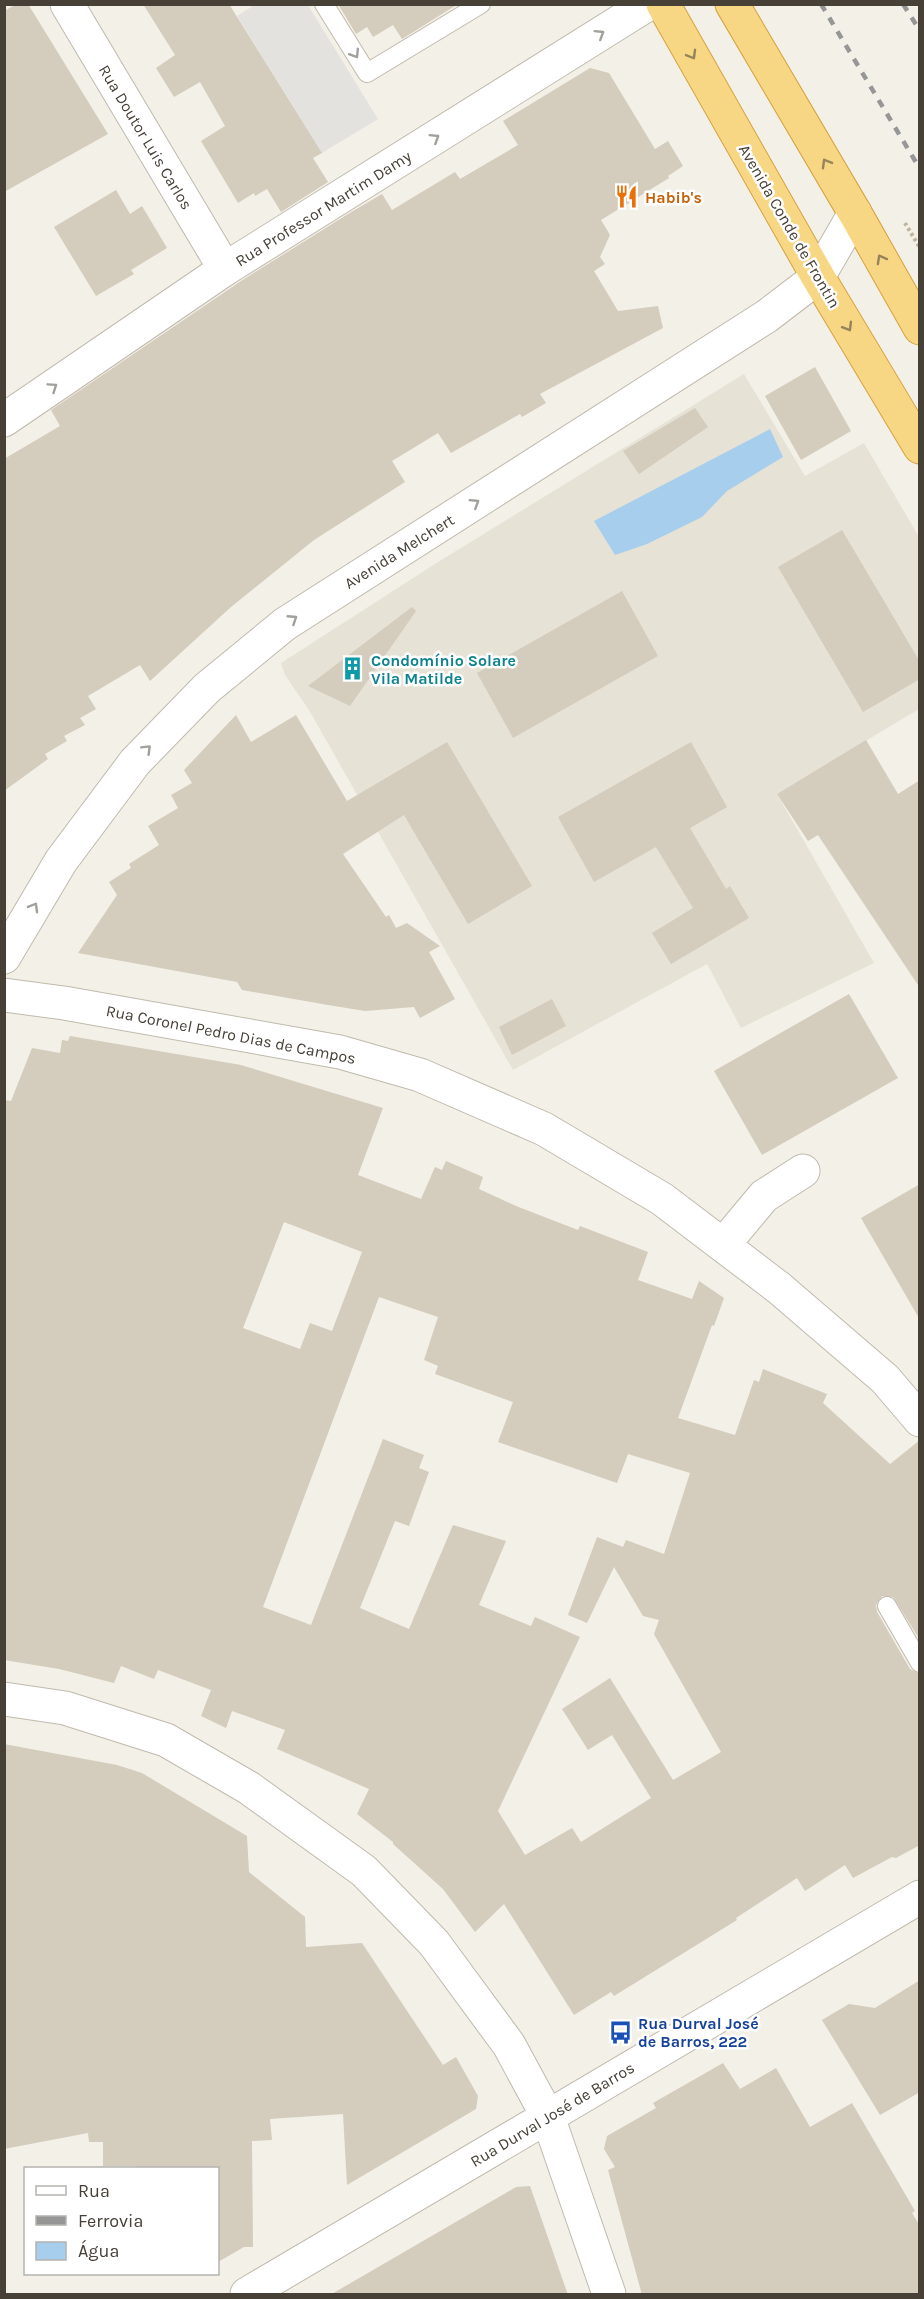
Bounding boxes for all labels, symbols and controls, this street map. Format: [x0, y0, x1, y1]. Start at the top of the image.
one-way arrow [594, 31, 605, 42]
one-way arrow [347, 48, 359, 58]
one-way arrow [685, 49, 696, 59]
street label: Rua Doutor Luis Carlos [95, 61, 196, 213]
one-way arrow [429, 133, 439, 145]
street label: Avenida Conde de Frontin [735, 141, 844, 311]
street label: Rua Professor Martim Damy [232, 146, 415, 270]
one-way arrow [822, 159, 833, 169]
restaurant icon: Habib's [614, 184, 640, 210]
place label: Habib's [645, 188, 702, 207]
one-way arrow [877, 254, 888, 265]
one-way arrow [841, 321, 852, 331]
one-way arrow [46, 383, 57, 394]
one-way arrow [468, 499, 479, 510]
street label: Avenida Melchert [341, 510, 458, 593]
one-way arrow [286, 615, 297, 626]
place label: Condomínio Solare Vila Matilde [371, 651, 516, 688]
building icon: Condomínio Solare Vila Matilde [340, 656, 366, 682]
one-way arrow [140, 745, 151, 756]
one-way arrow [27, 903, 38, 913]
street label: Rua Coronel Pedro Dias de Campos [104, 1001, 357, 1068]
place label: Rua Durval José de Barros, 222 [638, 2014, 759, 2051]
bus stop icon: Rua Durval José de Barros, 222 [607, 2019, 633, 2045]
street label: Rua Durval José de Barros [467, 2058, 638, 2171]
legend [24, 2167, 219, 2275]
text: Rua [78, 2180, 110, 2202]
text: Ferrovia [78, 2210, 143, 2232]
text: Água [78, 2239, 119, 2262]

